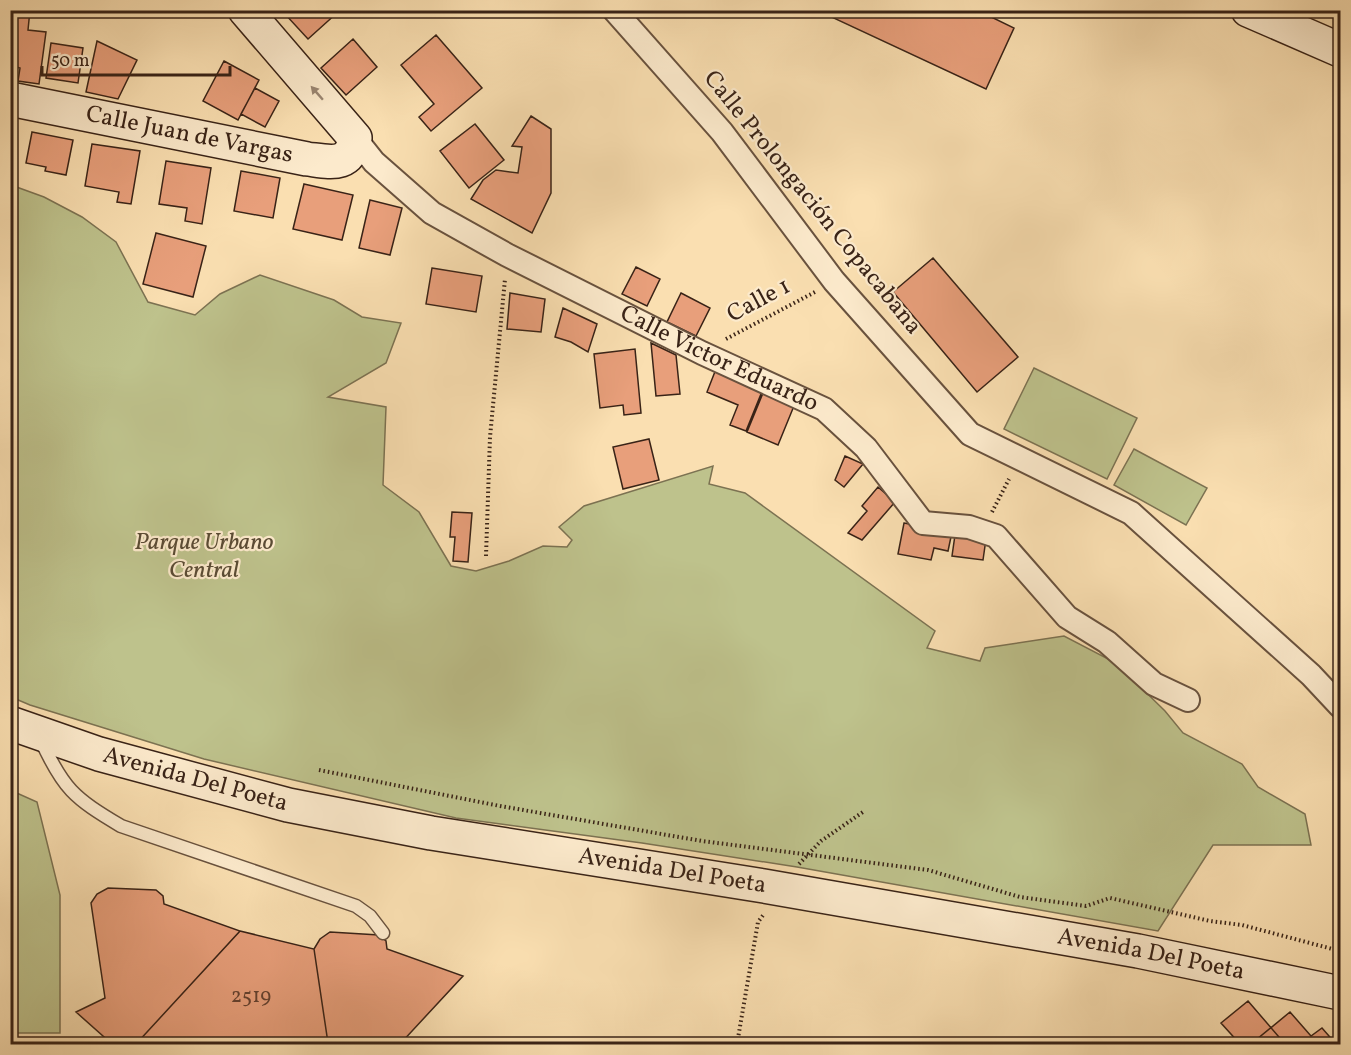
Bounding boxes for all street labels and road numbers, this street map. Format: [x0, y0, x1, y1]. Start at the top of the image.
street label: Calle Prolongación Copacabana [695, 64, 929, 342]
street label: Calle Juan de Vargas [83, 98, 296, 173]
street label: Calle 1 [721, 270, 797, 332]
street label: Calle Victor Eduardo [614, 297, 824, 421]
street label: Avenida Del Poeta [99, 739, 292, 821]
street label: Avenida Del Poeta [576, 840, 769, 903]
street label: Avenida Del Poeta [1055, 920, 1248, 990]

